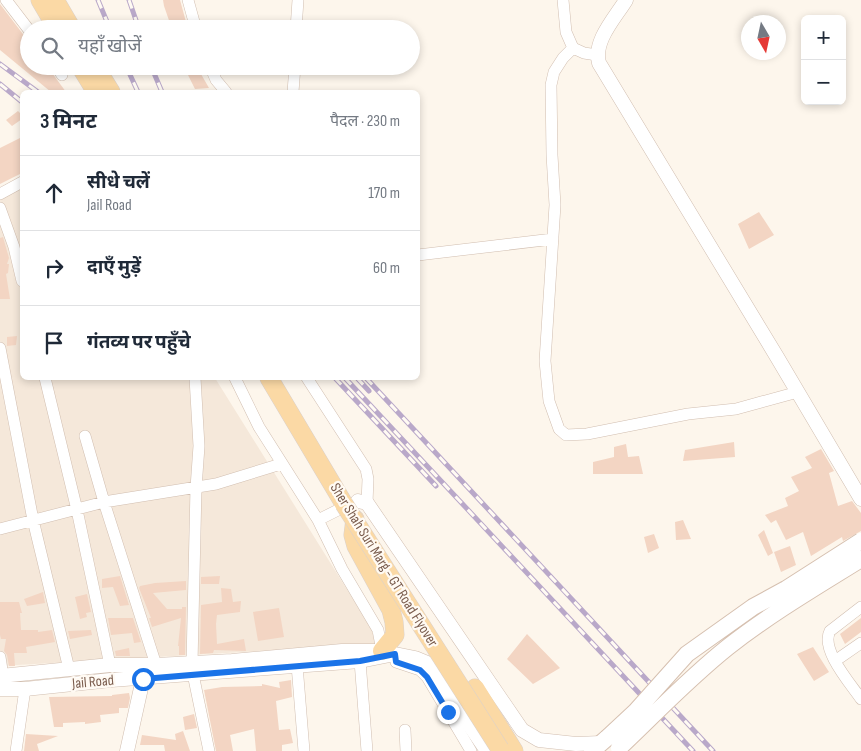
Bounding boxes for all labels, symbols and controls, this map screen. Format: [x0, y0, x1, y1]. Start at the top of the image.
north arrow [741, 15, 786, 60]
map controls [801, 15, 846, 105]
button: + [801, 15, 846, 60]
search box [20, 20, 420, 75]
icon: search [38, 34, 66, 62]
text: यहाँ खोजें [78, 35, 142, 58]
button: − [801, 60, 846, 105]
text: 3 मिनट [40, 109, 97, 134]
text: पैदल · 230 m [330, 112, 400, 131]
text: सीधे चलें [87, 171, 150, 194]
icon: ahead [40, 179, 68, 207]
text: 170 m [368, 184, 400, 203]
text: Jail Road [87, 196, 132, 215]
icon: right [40, 254, 68, 282]
text: दाएँ मुड़ें [87, 256, 141, 279]
text: 60 m [373, 259, 400, 278]
icon: arrive [40, 329, 68, 357]
text: गंतव्य पर पहुँचे [87, 331, 191, 354]
street label: Sher Shah Suri Marg - GT Road Flyover [326, 480, 443, 651]
route start [132, 668, 155, 691]
street label: Jail Road [70, 671, 115, 693]
route end [437, 701, 460, 724]

